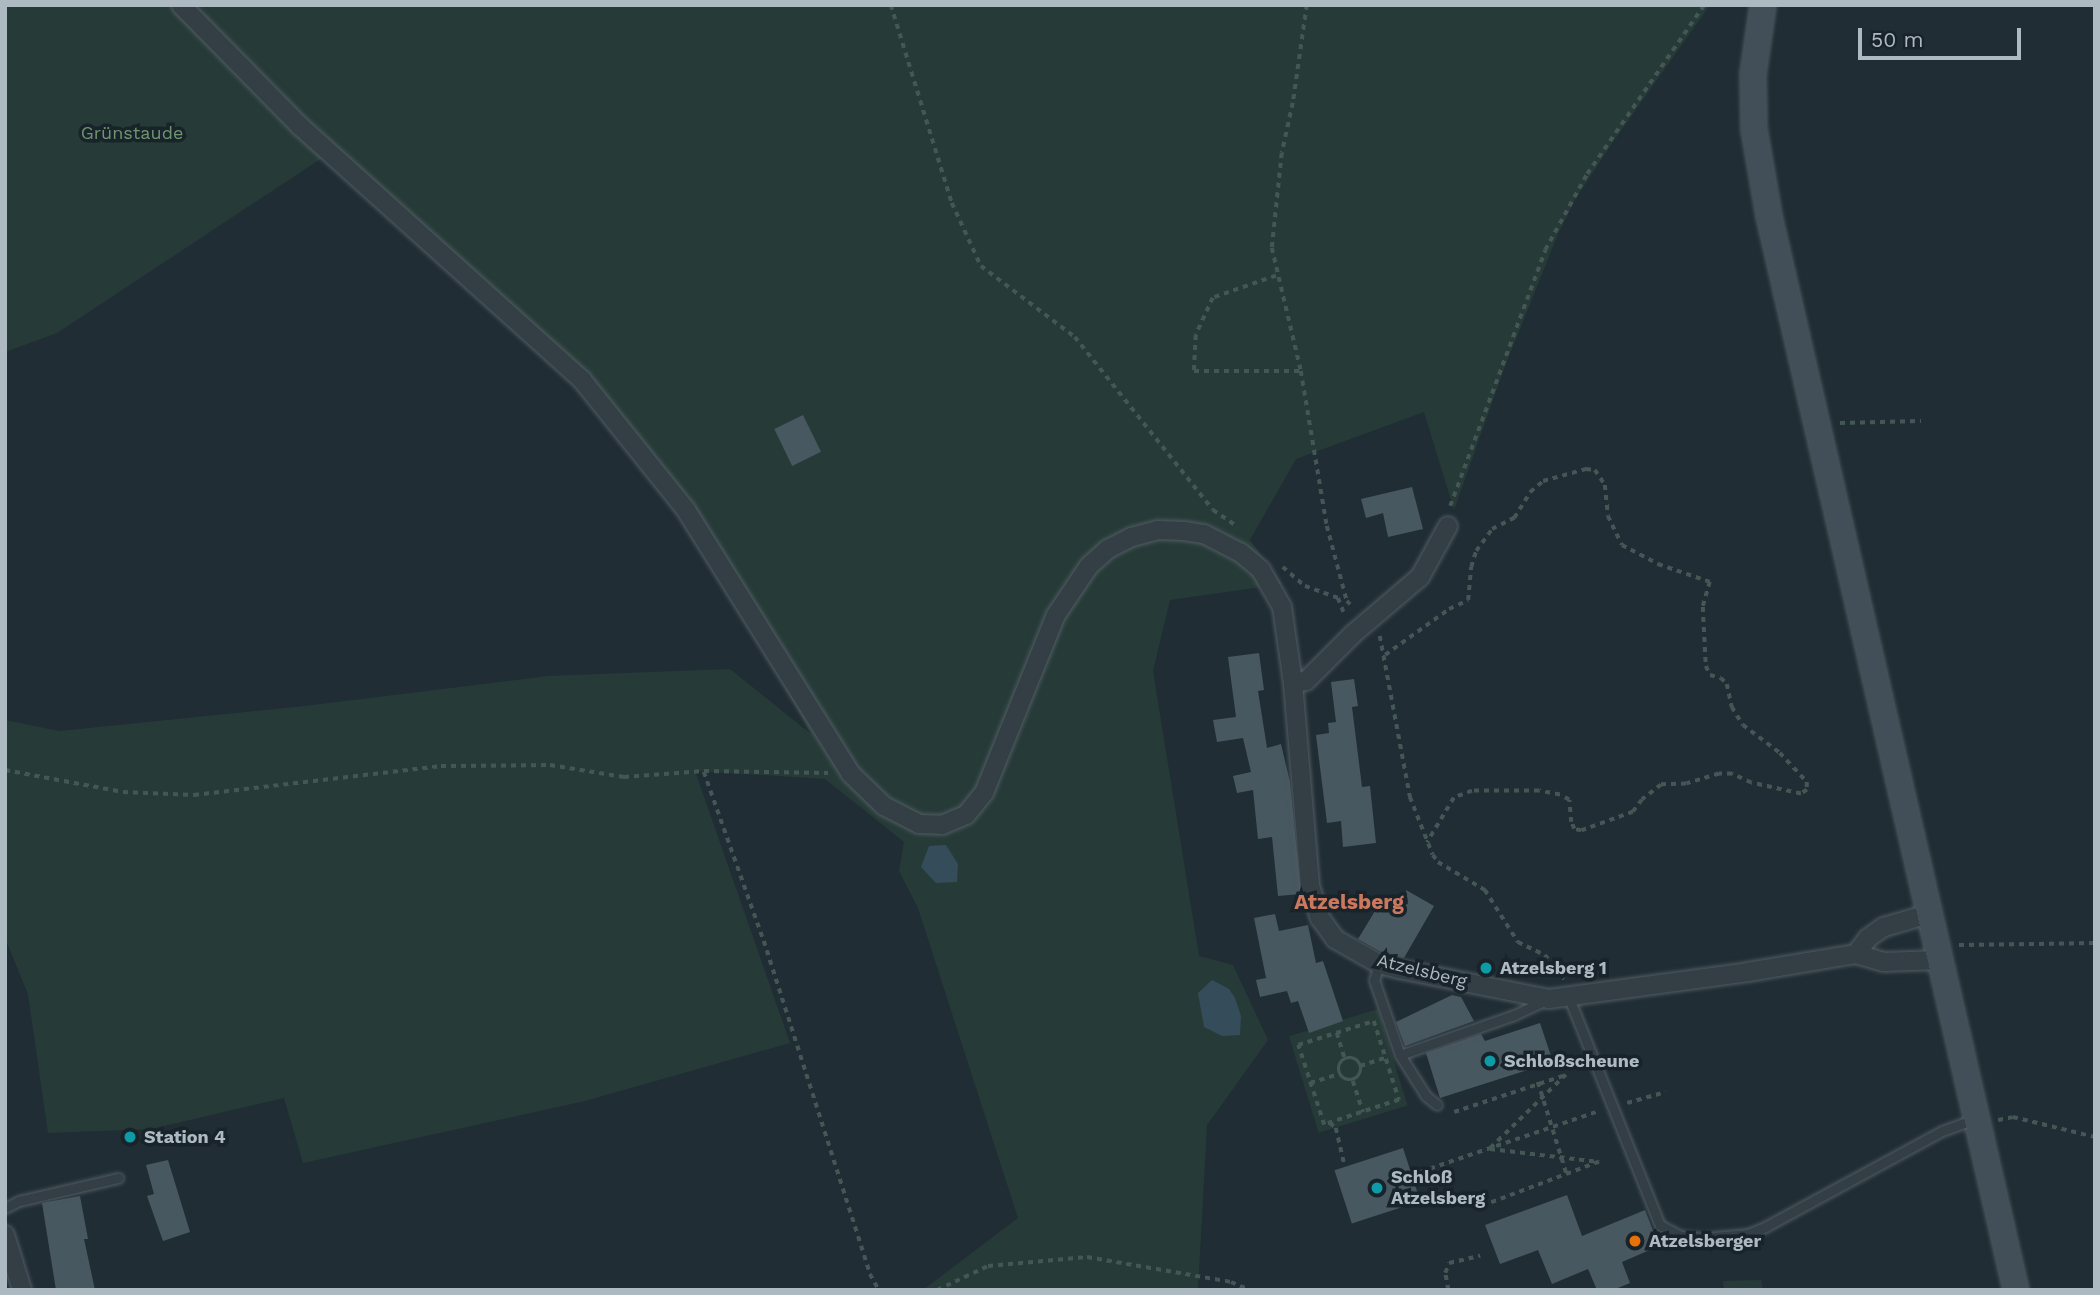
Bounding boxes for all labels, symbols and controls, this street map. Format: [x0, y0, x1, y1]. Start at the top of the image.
scale bar [1862, 14, 2025, 58]
text: 50 m [1871, 27, 1923, 52]
park label: Grünstaude [81, 122, 183, 144]
district label: Atzelsberg [1294, 889, 1404, 915]
street label: Atzelsberg [1375, 949, 1469, 993]
place label: Atzelsberg 1 [1500, 957, 1607, 979]
marker: Atzelsberg 1 [1478, 960, 1494, 976]
place label: Schloßscheune [1504, 1050, 1639, 1072]
marker: Schloßscheune [1482, 1053, 1498, 1069]
place label: Station 4 [144, 1126, 226, 1148]
marker: Station 4 [122, 1129, 138, 1145]
place label: Schloß Atzelsberg [1391, 1167, 1485, 1210]
marker: Schloß Atzelsberg [1369, 1180, 1385, 1196]
place label: Atzelsberger [1649, 1230, 1761, 1252]
marker: Atzelsberger [1627, 1233, 1643, 1249]

